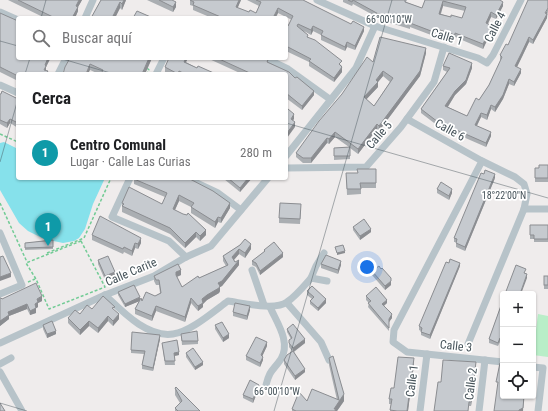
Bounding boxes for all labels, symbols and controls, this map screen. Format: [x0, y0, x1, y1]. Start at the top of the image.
street label: Calle 4 [481, 9, 509, 45]
text: 66°00'10"W [366, 14, 412, 25]
search box [16, 16, 288, 60]
street label: Calle 1 [429, 26, 465, 48]
icon: search [30, 27, 52, 49]
text: Buscar aquí [62, 29, 132, 47]
text: Cerca [32, 88, 71, 108]
street label: Calle 6 [432, 116, 468, 144]
street label: Calle 5 [363, 118, 395, 152]
text: Centro Comunal [70, 136, 166, 154]
text: 1 [42, 145, 48, 160]
text: 280 m [240, 145, 272, 160]
text: Lugar · Calle Las Curias [70, 154, 191, 169]
text: 18°22'00"N [482, 190, 526, 201]
pin: 1 [35, 213, 61, 246]
street label: Calle Carite [103, 255, 159, 289]
your location [357, 257, 377, 277]
map controls [500, 291, 536, 399]
button: + [500, 291, 536, 327]
button: − [500, 327, 536, 363]
street label: Calle 3 [439, 337, 473, 355]
button: locate [500, 363, 536, 399]
street label: Calle 1 [403, 364, 421, 398]
street label: Calle 2 [462, 367, 480, 401]
text: 66°00'10"W [254, 386, 300, 397]

